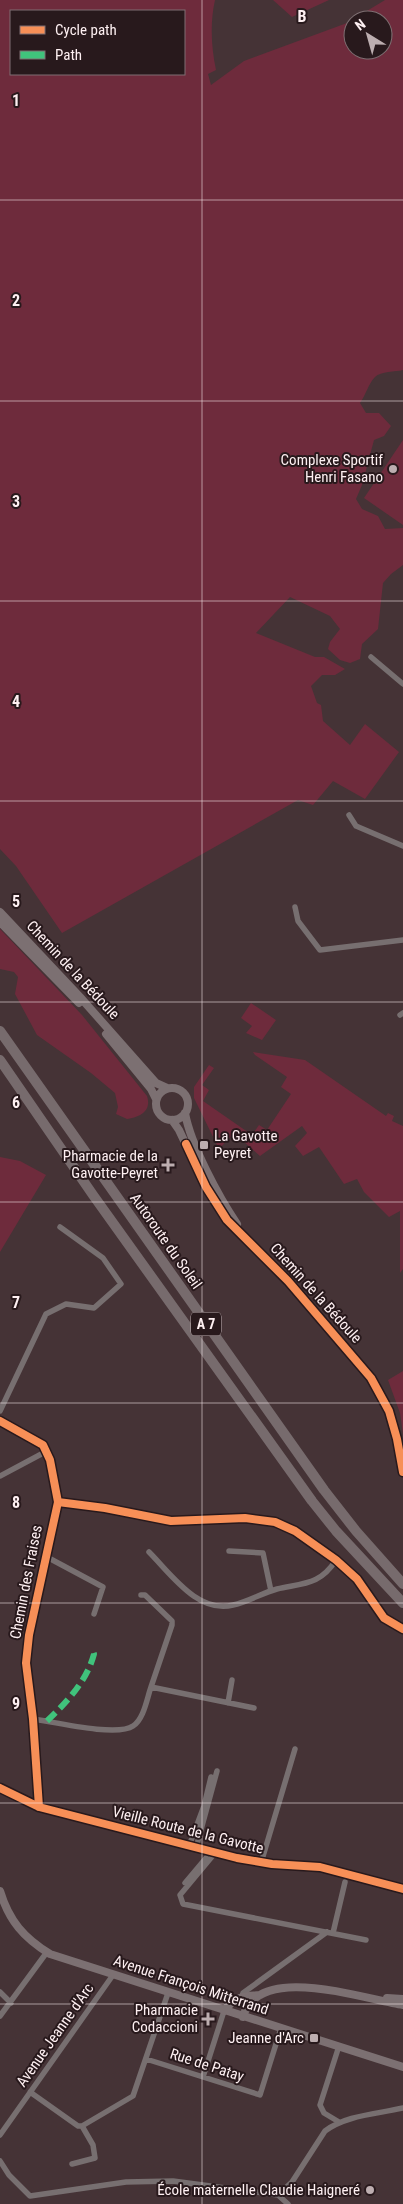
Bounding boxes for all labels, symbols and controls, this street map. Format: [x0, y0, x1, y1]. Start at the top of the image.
text: B [298, 7, 307, 26]
legend [10, 10, 185, 75]
north arrow [343, 10, 393, 60]
text: N [352, 16, 368, 34]
text: Cycle path [55, 21, 117, 39]
text: Path [55, 46, 82, 64]
text: 1 [12, 91, 20, 110]
text: 2 [12, 291, 20, 310]
place label: Complexe Sportif Henri Fasano [281, 451, 383, 486]
marker: Complexe Sportif Henri Fasano [387, 463, 399, 475]
text: 3 [12, 492, 20, 511]
text: 4 [12, 692, 20, 711]
text: 5 [12, 892, 20, 911]
street label: Chemin de la Bédoule [23, 917, 123, 1023]
text: 6 [12, 1093, 20, 1112]
place label: La Gavotte Peyret [214, 1127, 277, 1162]
marker: La Gavotte Peyret [198, 1139, 210, 1151]
place label: Pharmacie de la Gavotte-Peyret [63, 1147, 158, 1182]
marker: Pharmacie de la Gavotte-Peyret [162, 1159, 174, 1171]
street label: Autoroute du Soleil [126, 1190, 206, 1292]
street label: Chemin de la Bédoule [266, 1239, 366, 1347]
text: 7 [12, 1293, 20, 1312]
road number: A 7 [191, 1312, 221, 1336]
text: 8 [12, 1493, 20, 1512]
street label: Chemin des Fraises [6, 1523, 46, 1640]
text: 9 [12, 1694, 20, 1713]
street label: Vieille Route de la Gavotte [111, 1803, 265, 1857]
street label: Avenue François Mitterrand [111, 1951, 271, 2019]
street label: Avenue Jeanne d'Arc [13, 1980, 97, 2090]
place label: Pharmacie Codaccioni [132, 2001, 198, 2036]
marker: Pharmacie Codaccioni [202, 2013, 214, 2025]
place label: Jeanne d'Arc [228, 2029, 304, 2047]
marker: Jeanne d'Arc [308, 2032, 320, 2044]
street label: Rue de Patay [168, 2045, 246, 2085]
place label: École maternelle Claudie Haigneré [157, 2181, 360, 2199]
marker: École maternelle Claudie Haigneré [364, 2184, 376, 2196]

